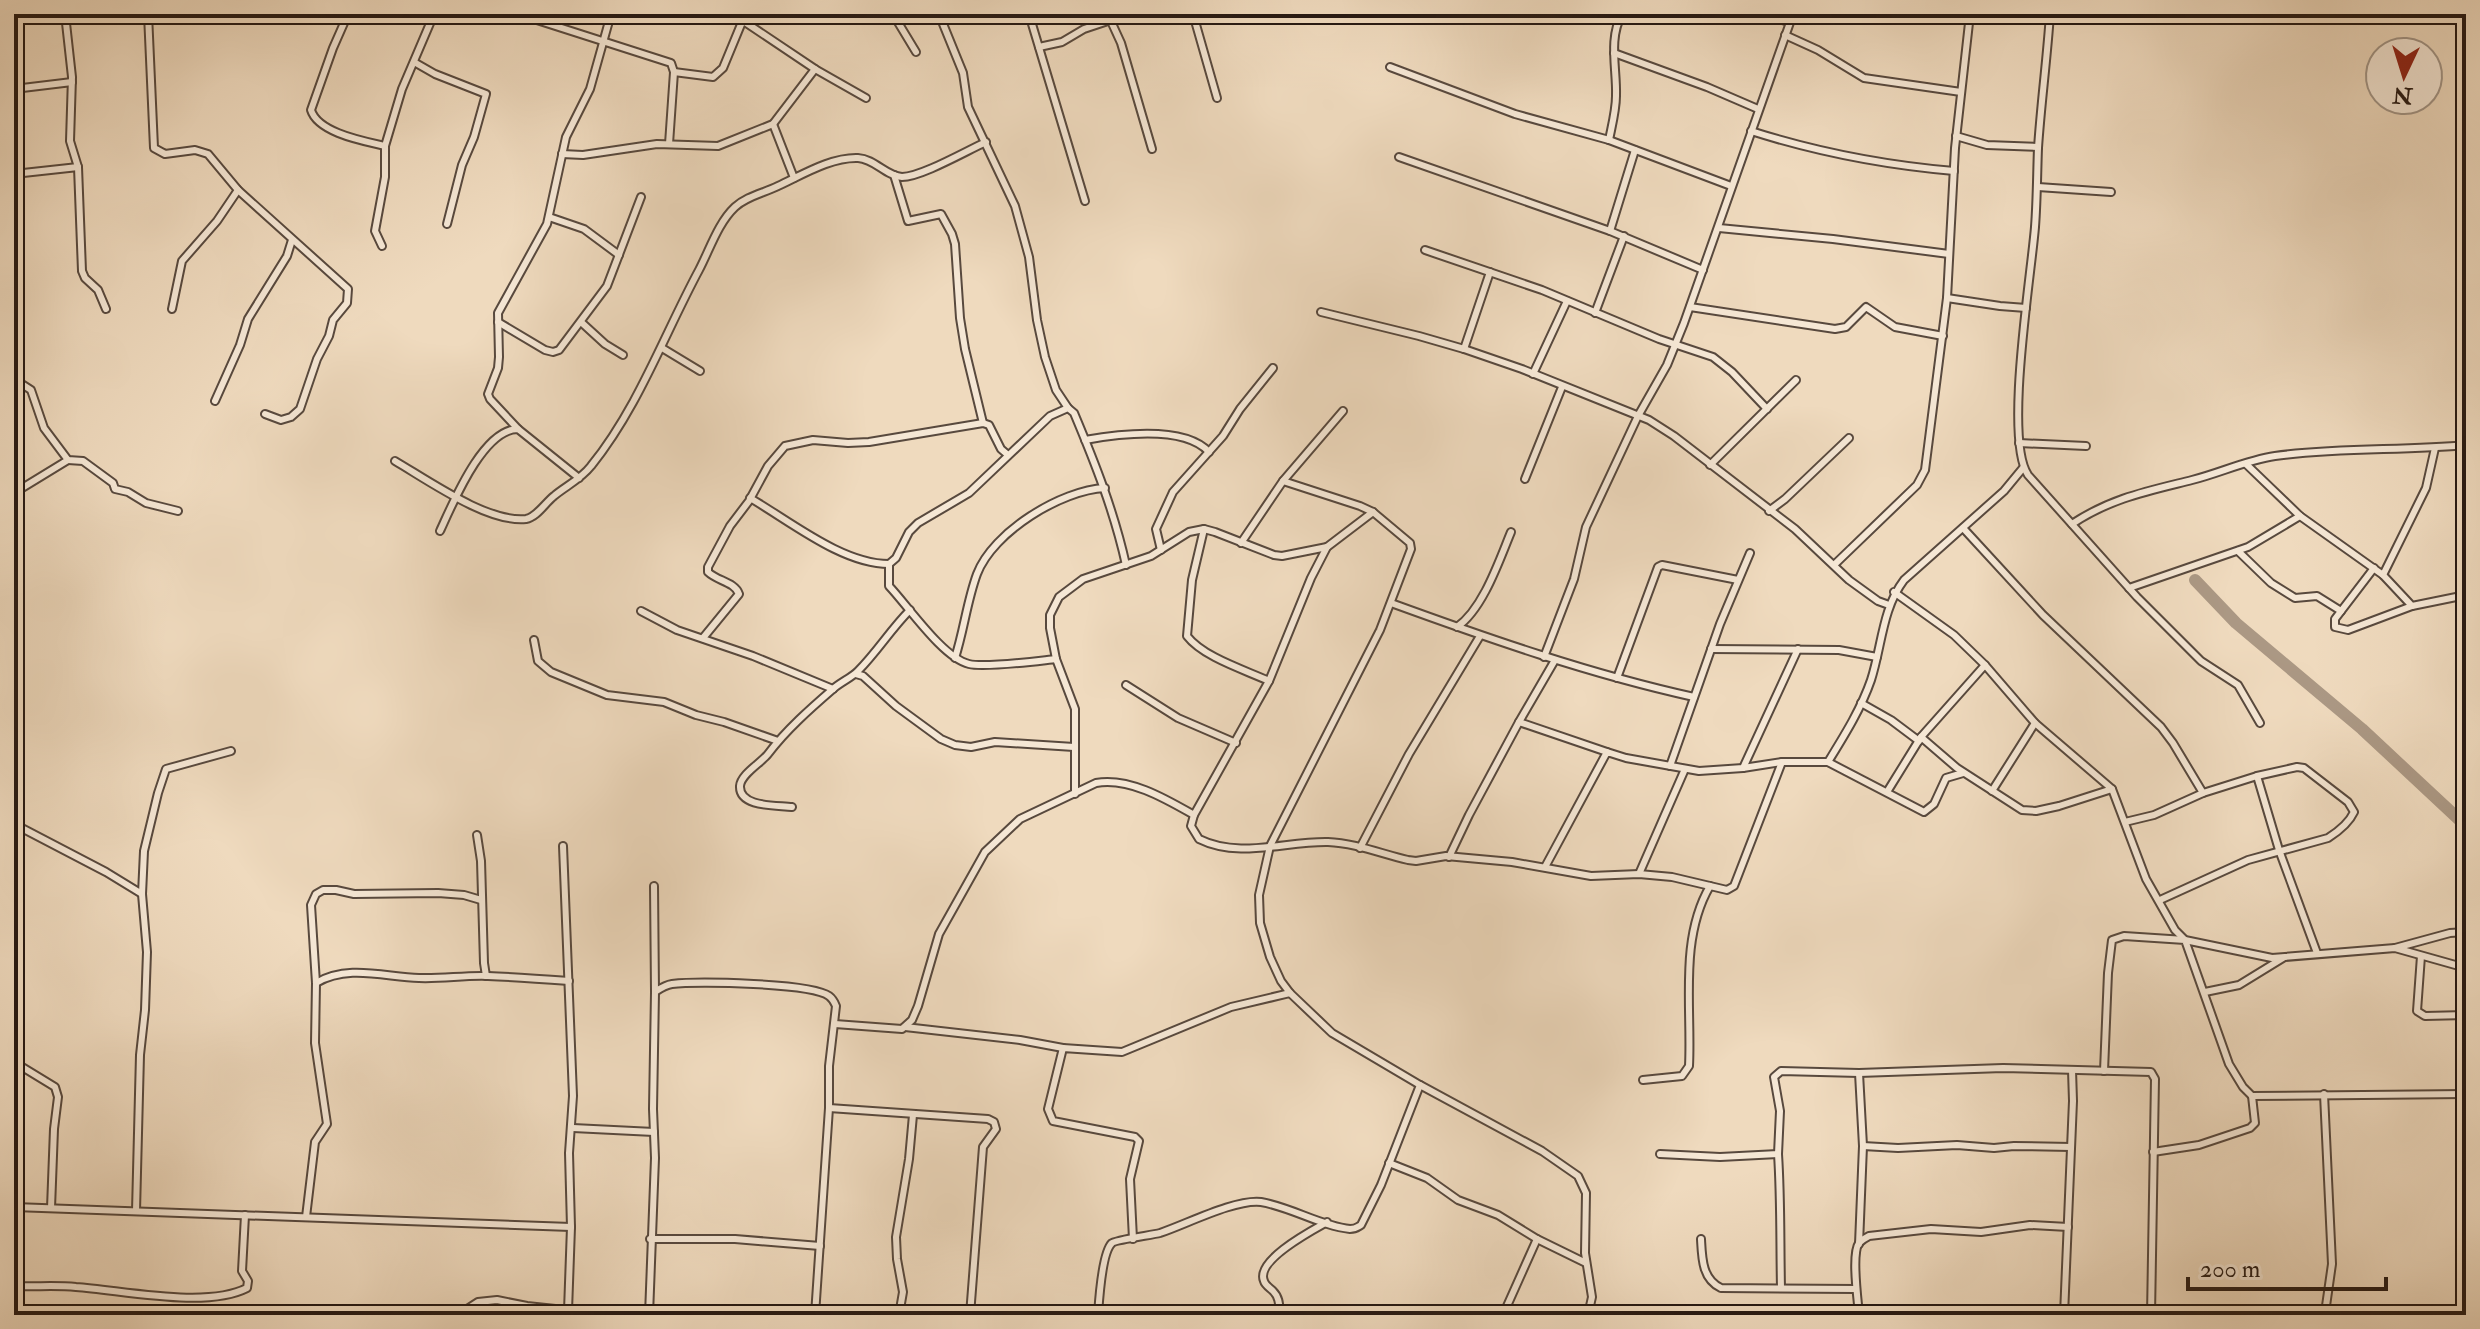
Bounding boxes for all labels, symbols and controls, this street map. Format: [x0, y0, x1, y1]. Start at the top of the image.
north arrow [2364, 36, 2444, 116]
text: N [2392, 80, 2414, 110]
scale bar [2188, 1241, 2386, 1291]
text: 200 m [2200, 1254, 2261, 1285]

